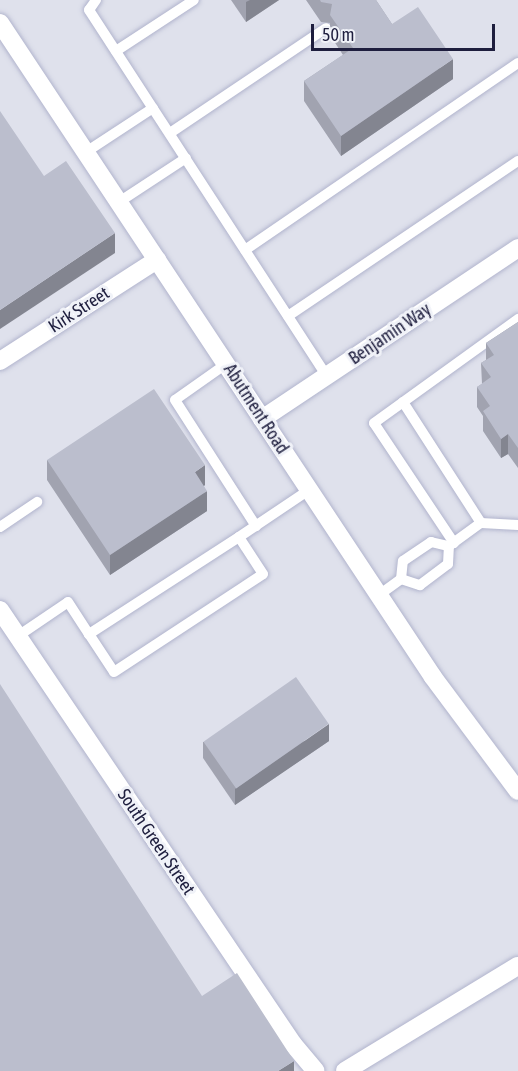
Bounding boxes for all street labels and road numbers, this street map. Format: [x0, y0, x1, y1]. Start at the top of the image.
street label: Kirk Street [45, 282, 113, 338]
street label: Benjamin Way [345, 299, 435, 369]
street label: Abutment Road [219, 360, 293, 458]
street label: South Green Street [113, 785, 199, 899]

